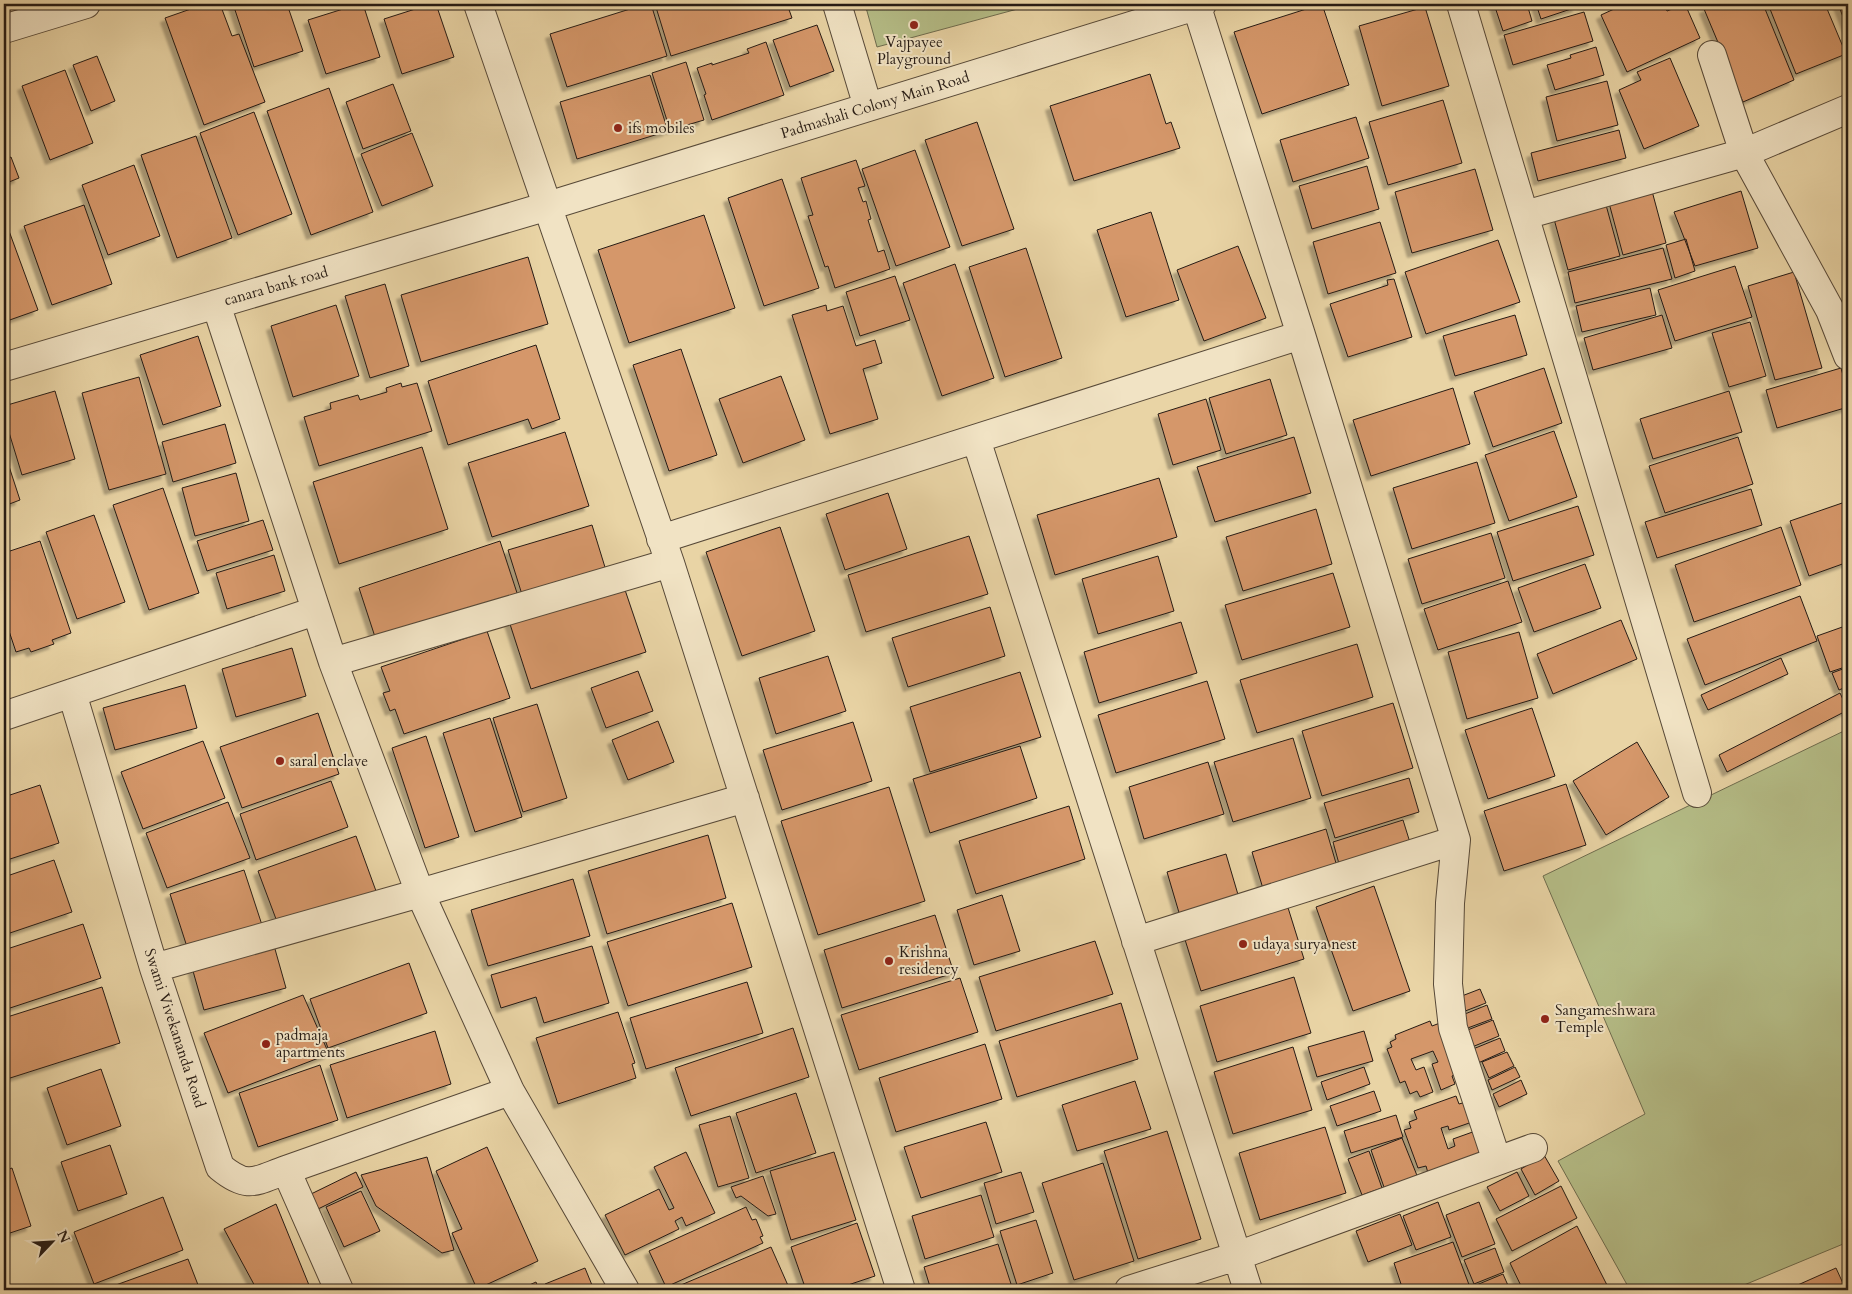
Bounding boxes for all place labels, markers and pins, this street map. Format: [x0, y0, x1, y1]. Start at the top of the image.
marker: Vajpayee Playground [908, 19, 920, 31]
place label: Vajpayee Playground [877, 32, 951, 69]
place label: ifs mobiles [628, 118, 695, 138]
marker: ifs mobiles [612, 122, 624, 134]
place label: saral enclave [290, 751, 368, 771]
marker: saral enclave [274, 755, 286, 767]
place label: udaya surya nest [1253, 934, 1357, 954]
marker: udaya surya nest [1237, 938, 1249, 950]
place label: Krishna residency [899, 942, 959, 979]
marker: Krishna residency [883, 955, 895, 967]
place label: Sangameshwara Temple [1555, 1000, 1656, 1037]
marker: Sangameshwara Temple [1539, 1013, 1551, 1025]
place label: padmaja apartments [276, 1025, 345, 1062]
marker: padmaja apartments [260, 1038, 272, 1050]

